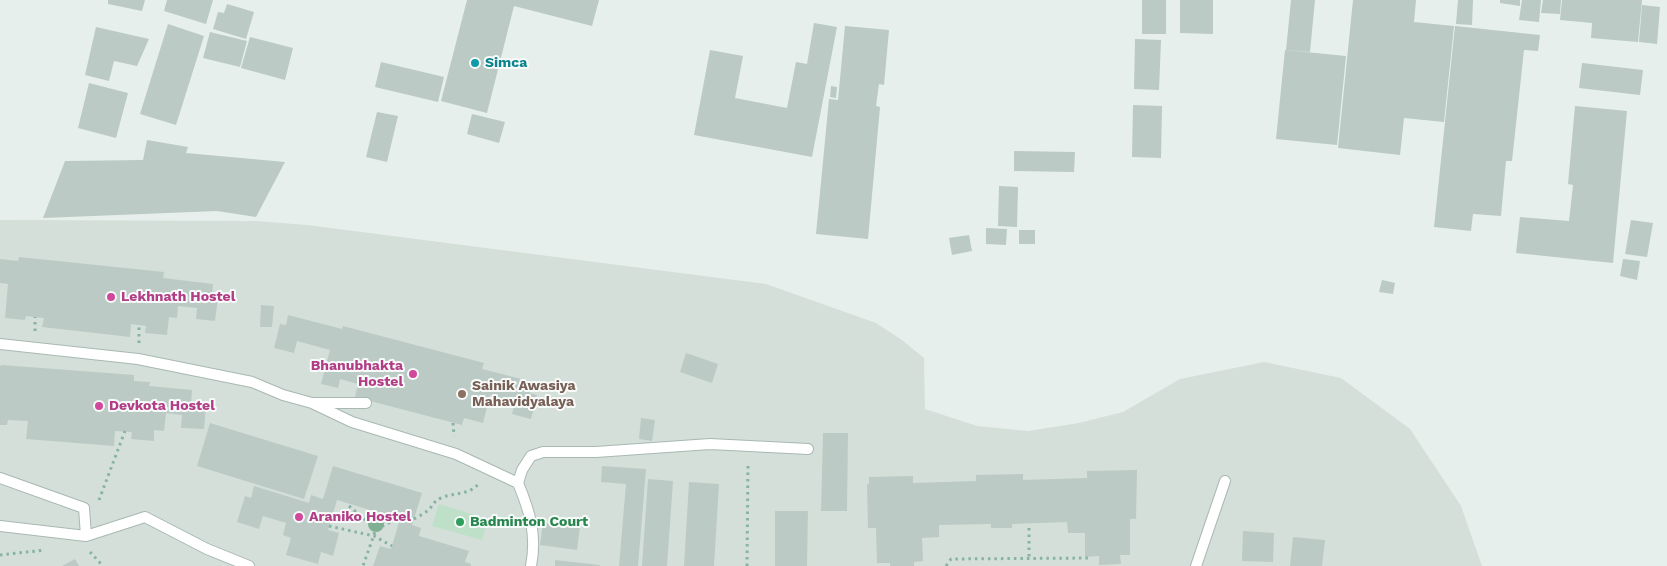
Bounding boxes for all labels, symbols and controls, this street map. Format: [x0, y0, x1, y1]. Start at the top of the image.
place label: Simca [485, 55, 527, 71]
marker: Simca [469, 57, 481, 69]
place label: Lekhnath Hostel [121, 289, 235, 305]
marker: Lekhnath Hostel [105, 291, 117, 303]
place label: Bhanubhakta Hostel [311, 358, 403, 391]
marker: Bhanubhakta Hostel [407, 368, 419, 380]
place label: Sainik Awasiya Mahavidyalaya [472, 378, 576, 411]
marker: Sainik Awasiya Mahavidyalaya [456, 388, 468, 400]
place label: Devkota Hostel [109, 398, 215, 414]
marker: Devkota Hostel [93, 400, 105, 412]
place label: Araniko Hostel [309, 509, 411, 525]
marker: Araniko Hostel [293, 511, 305, 523]
place label: Badminton Court [470, 514, 588, 530]
marker: Badminton Court [454, 516, 466, 528]

